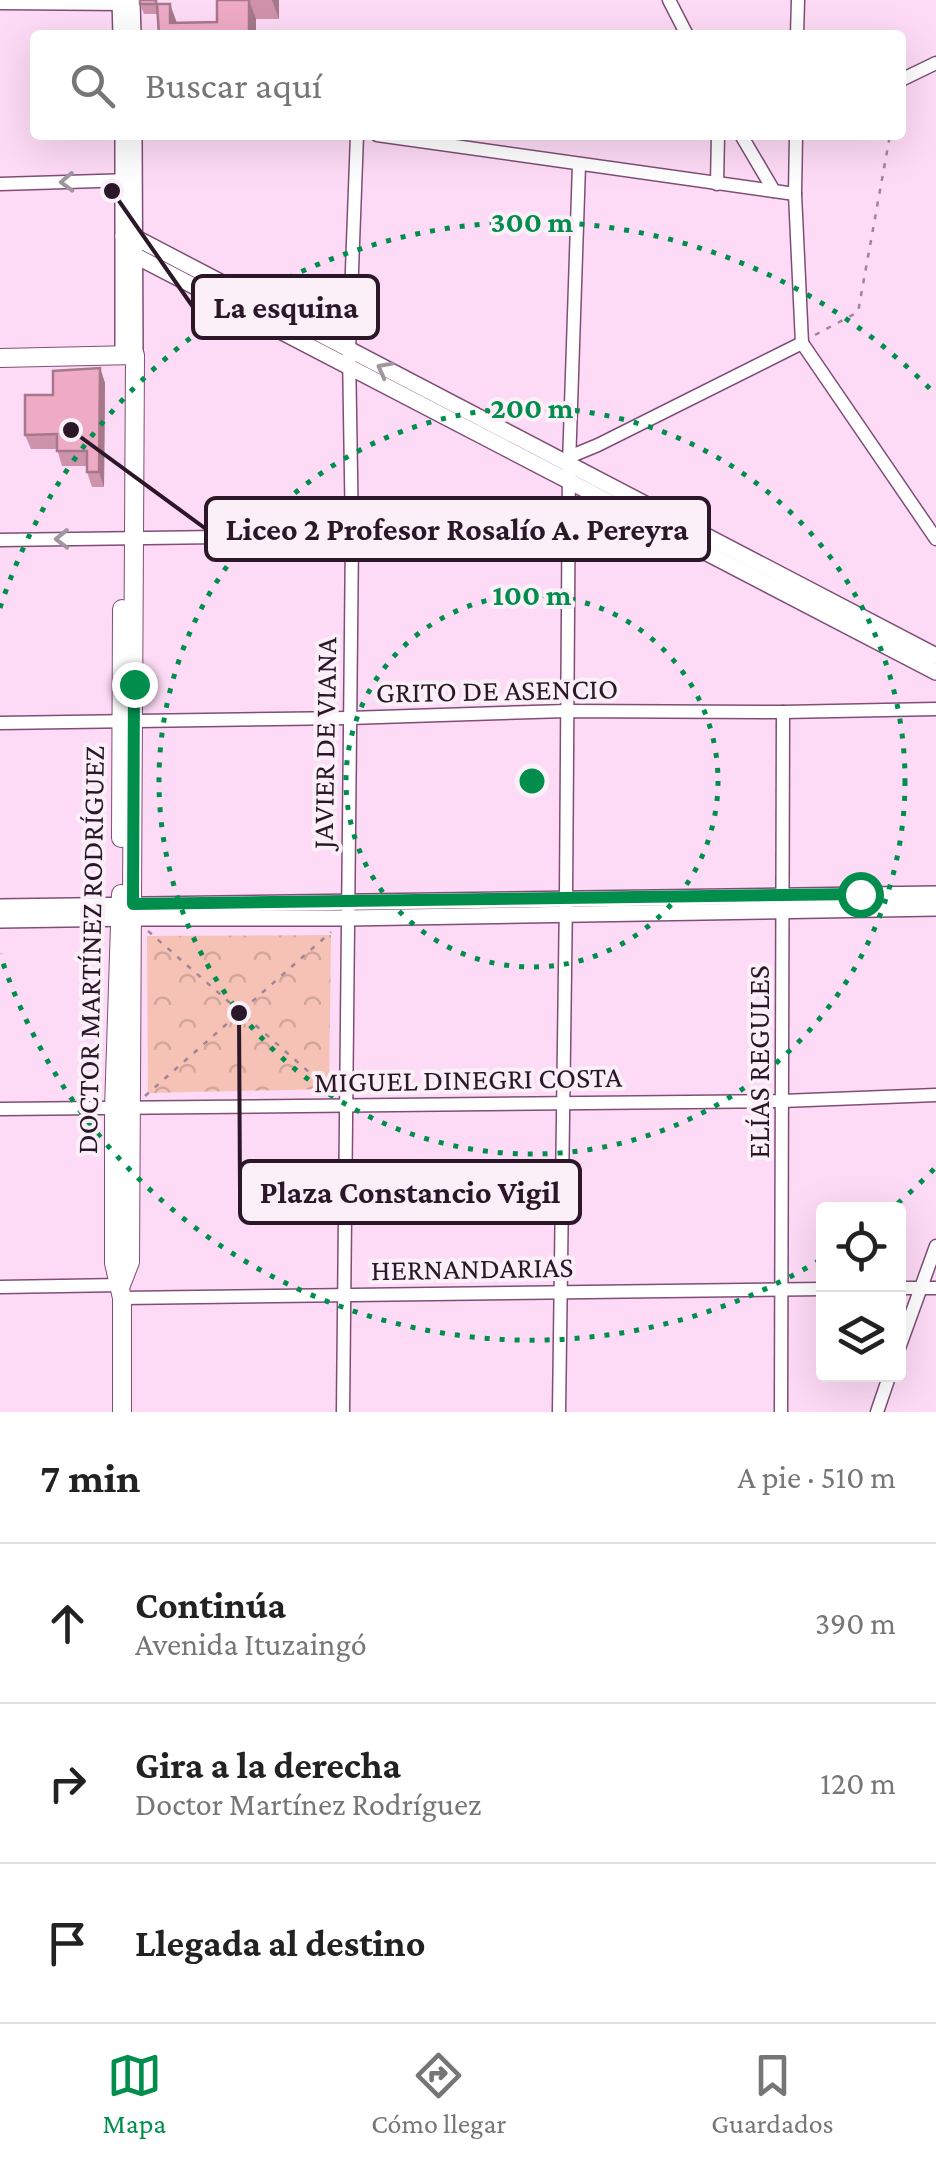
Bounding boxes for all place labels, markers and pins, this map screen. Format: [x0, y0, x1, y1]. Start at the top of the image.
callout: La esquina [193, 276, 378, 338]
callout: Liceo 2 Profesor Rosalío A. Pereyra [206, 498, 709, 560]
centre of rings [514, 763, 550, 799]
callout: Plaza Constancio Vigil [240, 1161, 580, 1223]

